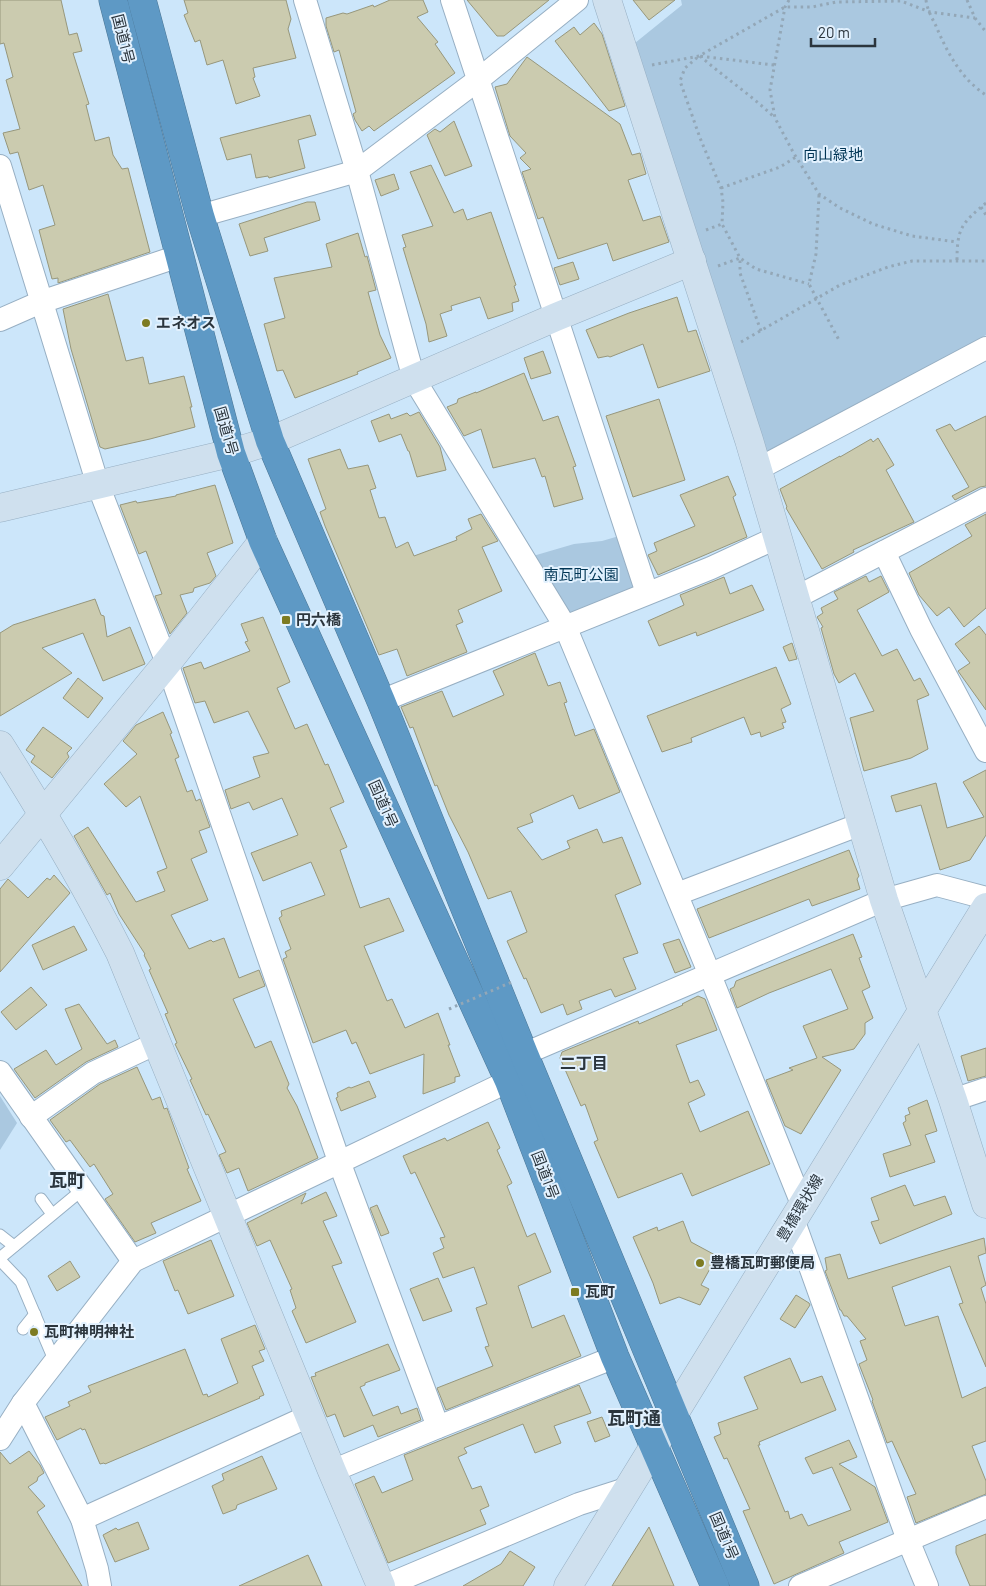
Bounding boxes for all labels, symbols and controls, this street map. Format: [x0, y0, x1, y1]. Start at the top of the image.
street label: 国道1号 [109, 12, 139, 65]
scale bar [811, 15, 875, 47]
text: 20 m [818, 23, 850, 41]
park label: 向山緑地 [803, 145, 863, 163]
place label: エネオス [156, 313, 216, 331]
marker: エネオス [140, 317, 152, 329]
street label: 国道1号 [211, 404, 243, 457]
park label: 南瓦町公園 [543, 565, 619, 583]
place label: 円六橋 [296, 610, 342, 628]
marker: 円六橋 [280, 614, 292, 626]
street label: 国道1号 [365, 777, 402, 830]
district label: 二丁目 [560, 1053, 608, 1072]
street label: 国道1号 [529, 1148, 563, 1201]
district label: 瓦町 [49, 1169, 85, 1191]
street label: 豊橋環状線 [772, 1171, 826, 1244]
place label: 豊橋瓦町郵便局 [710, 1253, 815, 1271]
marker: 豊橋瓦町郵便局 [694, 1257, 706, 1269]
place label: 瓦町 [585, 1282, 615, 1300]
marker: 瓦町 [569, 1286, 581, 1298]
place label: 瓦町神明神社 [44, 1322, 134, 1340]
marker: 瓦町神明神社 [28, 1326, 40, 1338]
district label: 瓦町通 [607, 1407, 661, 1429]
street label: 国道1号 [707, 1509, 743, 1562]

